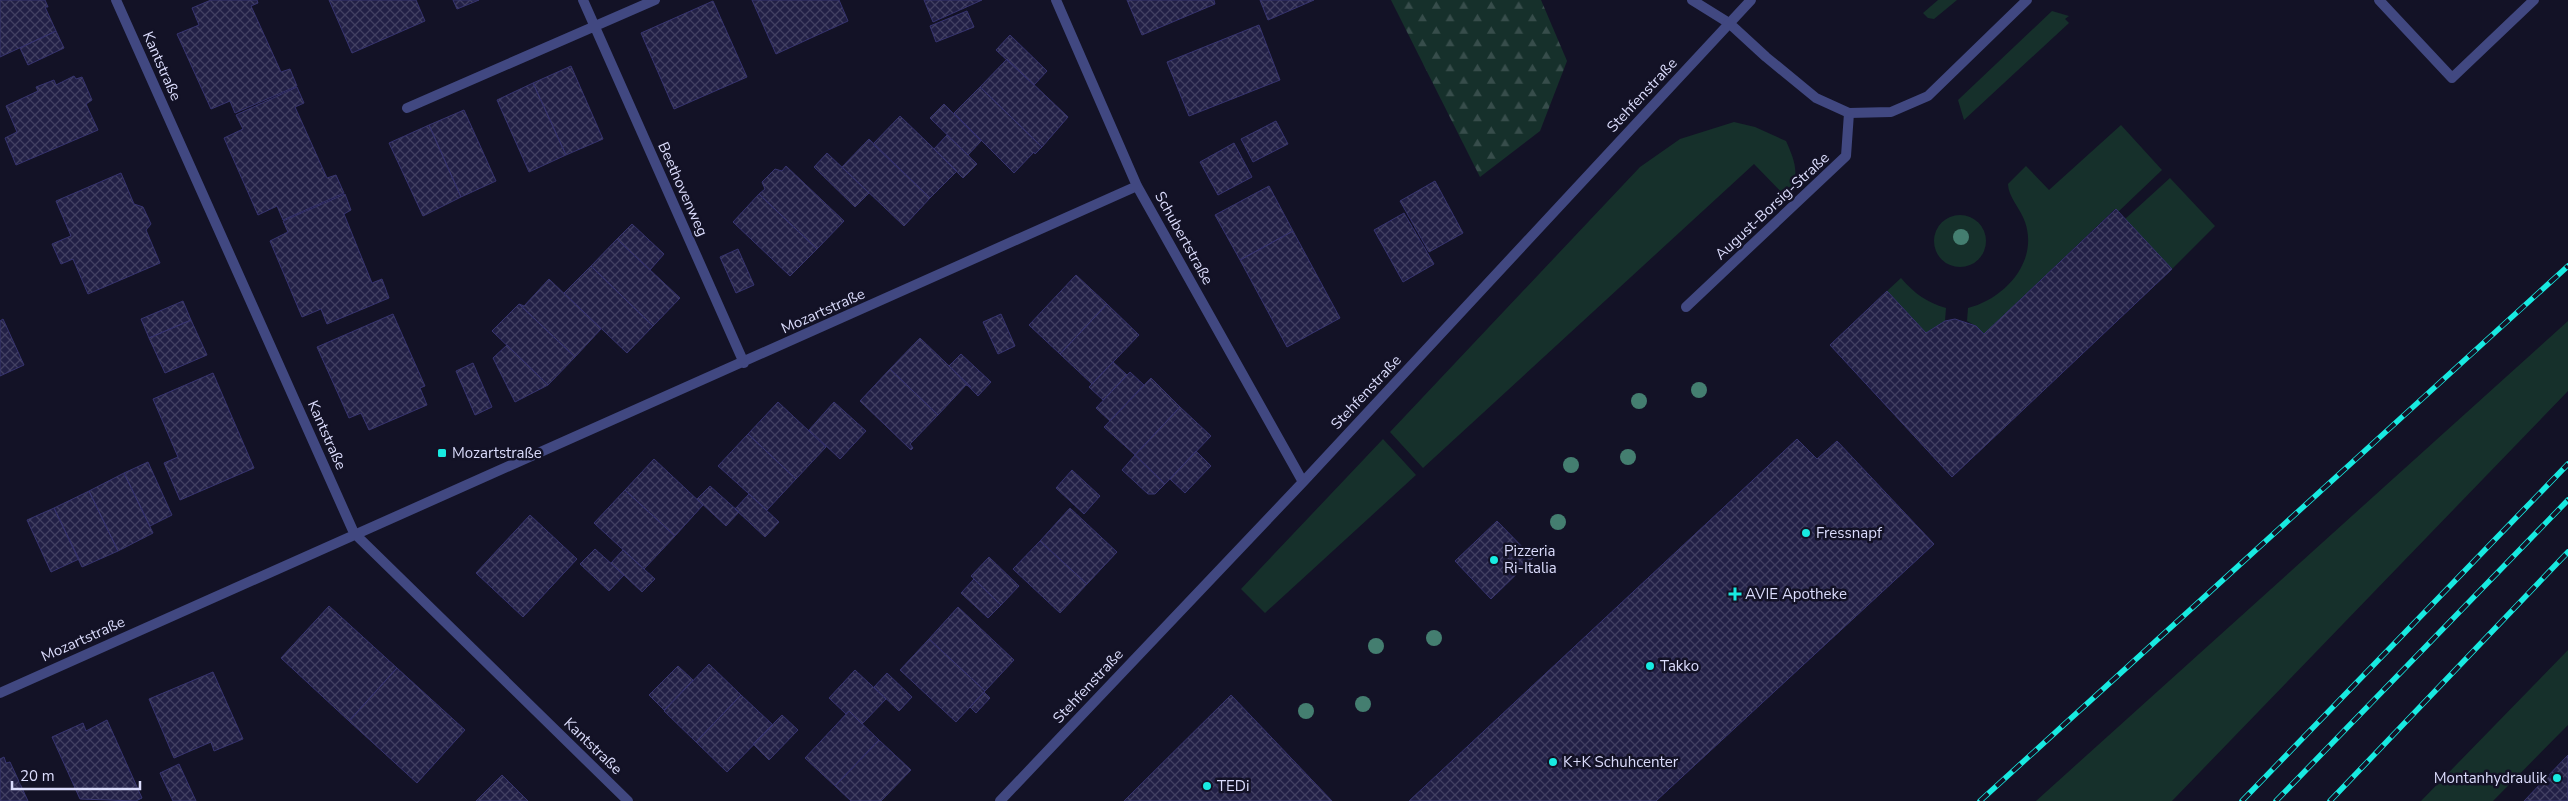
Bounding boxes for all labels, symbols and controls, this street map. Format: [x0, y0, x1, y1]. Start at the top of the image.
street label: Kantstraße [138, 28, 186, 104]
street label: Stehfenstraße [1602, 53, 1682, 137]
street label: Beethovenweg [653, 139, 713, 239]
street label: August-Borsig-Straße [1711, 148, 1833, 264]
street label: Schubertstraße [1150, 188, 1218, 288]
street label: Mozartstraße [778, 284, 868, 338]
street label: Stehfenstraße [1326, 350, 1406, 434]
street label: Kantstraße [303, 397, 351, 473]
place label: Mozartstraße [452, 443, 542, 463]
marker: Mozartstraße [436, 447, 448, 459]
place label: Fressnapf [1816, 523, 1883, 543]
marker: Fressnapf [1800, 527, 1812, 539]
place label: Pizzeria Ri-Italia [1504, 541, 1557, 578]
marker: Pizzeria Ri-Italia [1488, 554, 1500, 566]
place label: AVIE Apotheke [1745, 584, 1847, 604]
marker: AVIE Apotheke [1729, 588, 1741, 600]
street label: Mozartstraße [38, 612, 128, 666]
street label: Stehfenstraße [1048, 644, 1128, 728]
place label: Takko [1660, 656, 1699, 676]
marker: Takko [1644, 660, 1656, 672]
street label: Kantstraße [559, 713, 627, 779]
place label: K+K Schuhcenter [1563, 752, 1679, 772]
marker: K+K Schuhcenter [1547, 756, 1559, 768]
scale bar [12, 758, 140, 790]
text: 20 m [20, 766, 55, 786]
place label: Montanhydraulik [2434, 768, 2547, 788]
marker: Montanhydraulik [2551, 772, 2563, 784]
place label: TEDi [1217, 776, 1249, 796]
marker: TEDi [1201, 780, 1213, 792]

